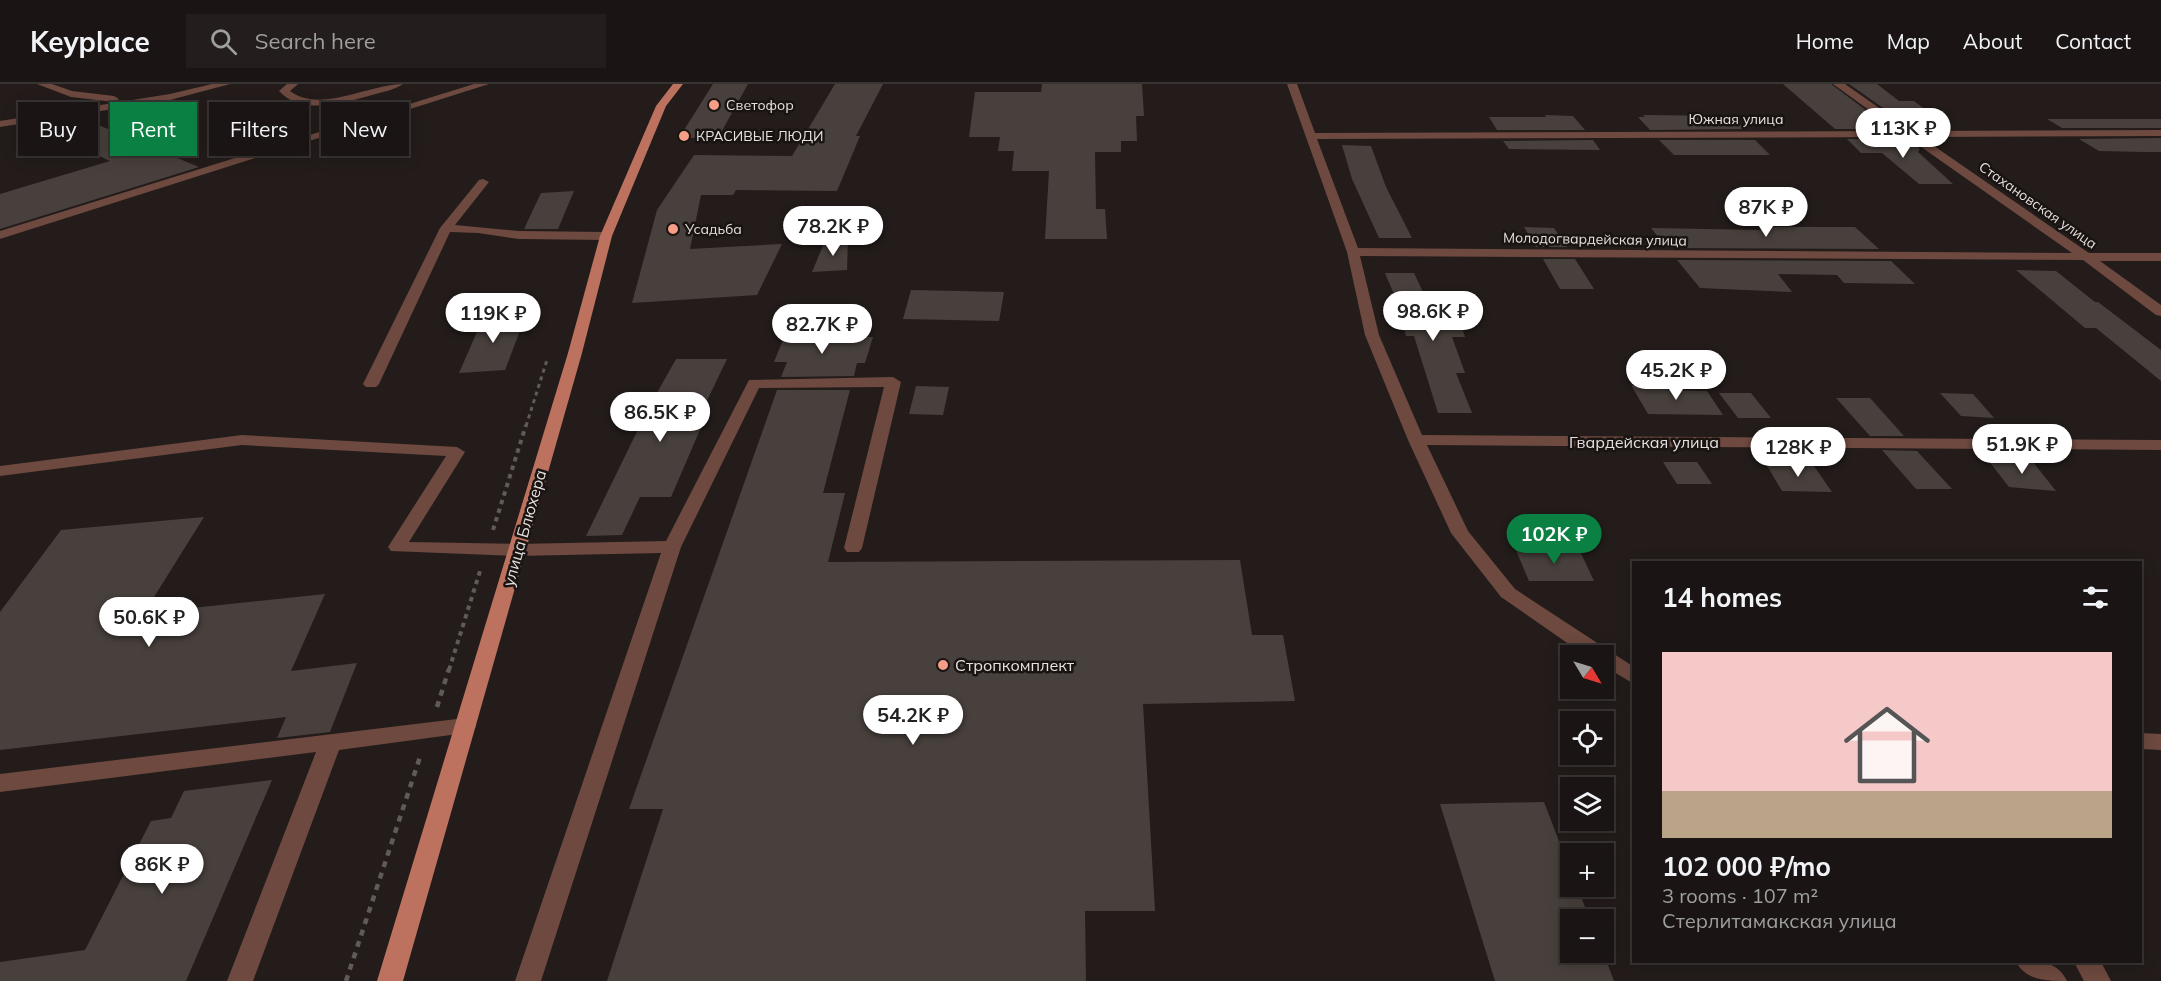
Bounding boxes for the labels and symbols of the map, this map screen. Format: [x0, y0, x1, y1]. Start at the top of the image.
place label: Светофор [726, 96, 794, 114]
marker: Светофор [707, 98, 721, 112]
pin: 113K ₽ [1854, 108, 1952, 159]
street label: Южная улица [1689, 110, 1783, 128]
place label: КРАСИВЫЕ ЛЮДИ [696, 127, 824, 145]
marker: КРАСИВЫЕ ЛЮДИ [677, 129, 691, 143]
street label: Стахановская улица [1975, 157, 2101, 253]
pin: 87K ₽ [1724, 187, 1808, 238]
pin: 78.2K ₽ [778, 206, 888, 257]
place label: Усадьба [684, 220, 742, 238]
marker: Усадьба [666, 222, 680, 236]
street label: Молодогвардейская улица [1503, 228, 1687, 250]
pin: 98.6K ₽ [1378, 291, 1488, 342]
pin: 119K ₽ [444, 293, 542, 344]
pin: 82.7K ₽ [767, 304, 877, 355]
pin: 45.2K ₽ [1621, 350, 1731, 401]
pin: 86.5K ₽ [605, 392, 715, 443]
pin: 51.9K ₽ [1967, 424, 2077, 475]
pin: 128K ₽ [1749, 427, 1847, 478]
street label: Гвардейская улица [1569, 432, 1719, 452]
street label: улица Блюхера [498, 467, 550, 589]
pin: 102K ₽ [1505, 514, 1603, 565]
pin: 50.6K ₽ [94, 597, 204, 648]
north arrow [1560, 645, 1614, 699]
place label: Стропкомплект [955, 655, 1075, 675]
marker: Стропкомплект [936, 658, 950, 672]
pin: 54.2K ₽ [858, 695, 968, 746]
pin: 86K ₽ [120, 844, 204, 895]

